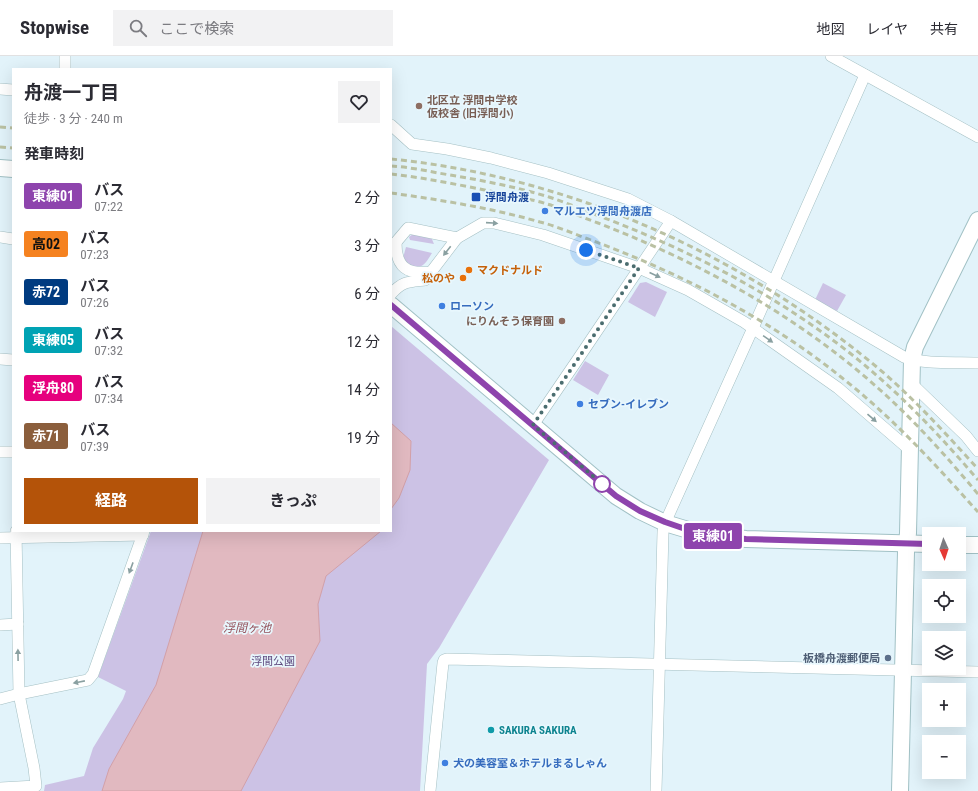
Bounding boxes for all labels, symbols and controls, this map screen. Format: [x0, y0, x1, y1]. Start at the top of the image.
search box [113, 10, 393, 46]
text: Stopwise [20, 16, 89, 39]
icon: search [127, 17, 149, 39]
text: ここで検索 [159, 20, 234, 38]
text: 地図 [816, 21, 844, 37]
text: レイヤ [866, 21, 908, 37]
text: 共有 [930, 21, 958, 37]
text: 舟渡一丁目 [24, 81, 119, 104]
button: heart [338, 81, 380, 123]
place label: 北区立 浮間中学校 仮校舎 (旧浮間小) [427, 94, 518, 120]
marker: 北区立 浮間中学校 仮校舎 (旧浮間小) [414, 101, 424, 111]
text: 徒歩 · 3 分 · 240 m [24, 111, 123, 126]
text: 発車時刻 [24, 145, 84, 163]
text: バス [94, 181, 124, 199]
text: 東練01 [32, 188, 74, 204]
text: 2 分 [354, 189, 380, 207]
marker: 浮間舟渡 [470, 191, 482, 203]
place label: 浮間舟渡 [485, 191, 529, 204]
text: 07:22 [94, 199, 123, 214]
place label: マルエツ浮間舟渡店 [553, 205, 652, 218]
marker: マルエツ浮間舟渡店 [540, 206, 550, 216]
one-way arrow [486, 220, 498, 227]
text: バス [80, 229, 110, 247]
text: 高02 [32, 236, 60, 252]
text: 3 分 [354, 237, 380, 255]
your location [576, 240, 596, 260]
one-way arrow [443, 246, 451, 257]
text: 07:23 [80, 247, 109, 262]
place label: マクドナルド [477, 264, 543, 277]
marker: マクドナルド [464, 265, 474, 275]
place label: 松のや [422, 272, 455, 285]
one-way arrow [650, 272, 661, 278]
marker: 松のや [458, 273, 468, 283]
text: バス [80, 277, 110, 295]
text: 赤72 [32, 284, 60, 300]
text: 6 分 [354, 285, 380, 303]
text: 07:26 [80, 295, 109, 310]
place label: ローソン [450, 300, 494, 313]
marker: ローソン [437, 301, 447, 311]
place label: にりんそう保育園 [466, 315, 554, 328]
marker: にりんそう保育園 [557, 316, 567, 326]
text: バス [94, 325, 124, 343]
text: 東練05 [32, 332, 74, 348]
text: 12 分 [347, 333, 380, 351]
one-way arrow [763, 335, 774, 343]
text: 07:32 [94, 343, 123, 358]
text: バス [94, 373, 124, 391]
text: 浮舟80 [32, 380, 74, 396]
text: 14 分 [347, 381, 380, 399]
text: 07:34 [94, 391, 123, 406]
place label: セブン-イレブン [588, 398, 669, 411]
marker: セブン-イレブン [575, 399, 585, 409]
one-way arrow [866, 413, 877, 422]
text: バス [80, 421, 110, 439]
text: 赤71 [32, 428, 60, 444]
text: 19 分 [347, 429, 380, 447]
text: 07:39 [80, 439, 109, 454]
unlabelled marker [593, 475, 611, 493]
button: 経路 [24, 478, 198, 524]
button: きっぷ [206, 478, 380, 524]
line badge: 東練01 [685, 523, 741, 549]
north arrow [922, 527, 966, 571]
map controls [922, 527, 966, 779]
text: 東練01 [692, 528, 734, 544]
one-way arrow [128, 562, 134, 574]
button: locate [922, 579, 966, 623]
water label: 浮間ヶ池 [223, 621, 272, 635]
button: layers [922, 631, 966, 675]
one-way arrow [15, 648, 21, 661]
place label: 板橋舟渡郵便局 [803, 652, 880, 665]
marker: 板橋舟渡郵便局 [883, 653, 893, 663]
park label: 浮間公園 [251, 655, 295, 668]
one-way arrow [73, 679, 85, 685]
button: + [922, 683, 966, 727]
place label: SAKURA SAKURA [499, 724, 577, 737]
marker: SAKURA SAKURA [486, 725, 496, 735]
button: − [922, 735, 966, 779]
place label: 犬の美容室＆ホテルまるしゃん [453, 757, 607, 770]
marker: 犬の美容室＆ホテルまるしゃん [440, 758, 450, 768]

